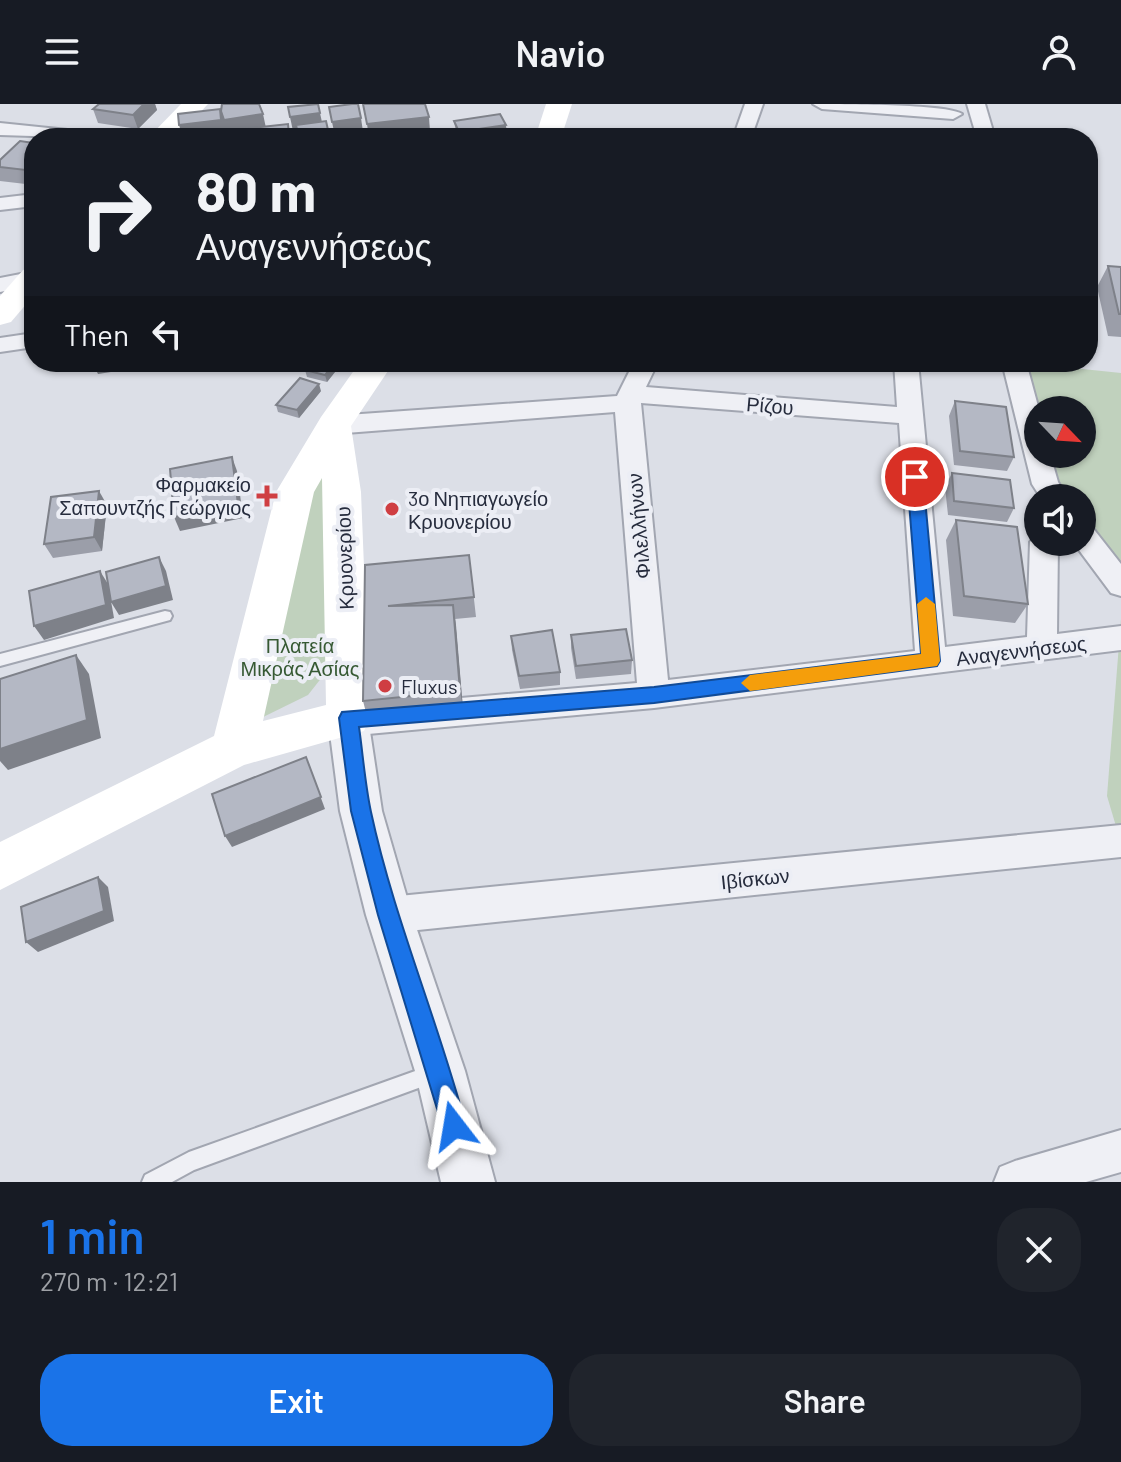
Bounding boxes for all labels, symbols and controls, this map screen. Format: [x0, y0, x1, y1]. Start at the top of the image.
icon: menu [40, 30, 84, 74]
icon: person [1037, 30, 1081, 74]
text: Navio [516, 31, 605, 74]
text: 80 m [196, 156, 316, 223]
icon: right [64, 160, 168, 264]
text: Αναγεννήσεως [196, 224, 432, 267]
icon: left [145, 312, 189, 356]
text: Then [64, 316, 129, 352]
street label: Ρίζου [745, 391, 795, 419]
north arrow [1024, 396, 1096, 468]
map controls [1024, 396, 1096, 556]
pin [881, 443, 949, 511]
icon: arrive [893, 455, 937, 499]
place label: Φαρμακείο Σαπουντζής Γεώργιος [59, 472, 251, 519]
street label: Φιλελλήνων [621, 472, 655, 580]
button: sound [1024, 484, 1096, 556]
place label: 3ο Νηπιαγωγείο Κρυονερίου [408, 486, 548, 533]
marker: Φαρμακείο Σαπουντζής Γεώργιος [258, 487, 276, 505]
marker: 3ο Νηπιαγωγείο Κρυονερίου [383, 500, 401, 518]
street label: Κρυονερίου [330, 506, 358, 610]
street label: Αναγεννήσεως [954, 630, 1088, 670]
park label: Πλατεία Μικράς Ασίας [240, 633, 360, 680]
place label: Fluxus [401, 674, 458, 698]
marker: Fluxus [376, 677, 394, 695]
street label: Ιβίσκων [719, 862, 791, 894]
position arrow [412, 1084, 496, 1168]
text: 1 min [40, 1206, 145, 1264]
button: close [997, 1208, 1081, 1292]
text: 270 m · 12:21 [40, 1265, 178, 1296]
button: Exit [40, 1354, 553, 1446]
button: Share [569, 1354, 1081, 1446]

